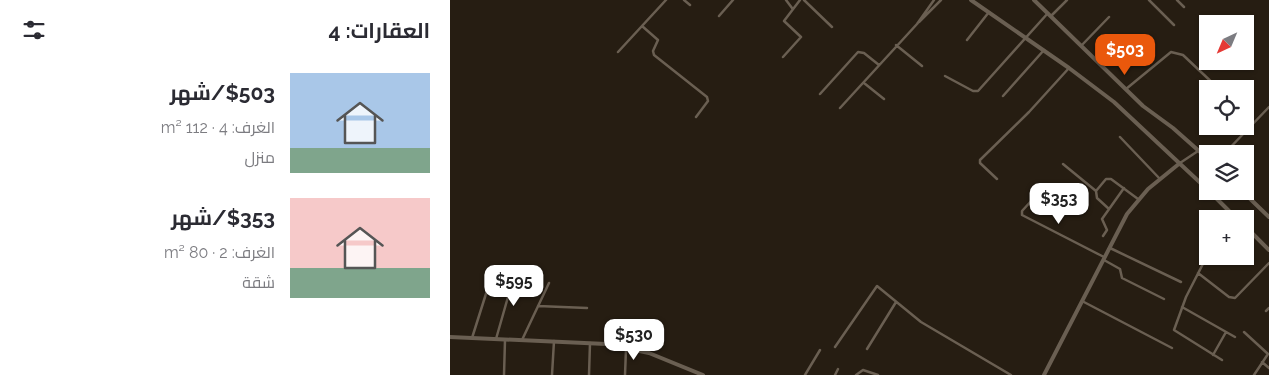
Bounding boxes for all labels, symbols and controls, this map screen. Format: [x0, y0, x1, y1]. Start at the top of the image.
north arrow [1199, 15, 1254, 70]
map controls [1199, 15, 1254, 265]
icon: filters [20, 16, 48, 44]
text: العقارات: 4 [329, 18, 430, 43]
pin: $503 [1095, 34, 1155, 76]
text: $503 [1106, 40, 1144, 59]
text: $503/شهر [170, 80, 275, 105]
button: locate [1199, 80, 1254, 135]
icon: home [330, 93, 390, 153]
text: الغرف: 4 · 112 m² [161, 118, 275, 137]
button: layers [1199, 145, 1254, 200]
text: منزل [245, 148, 275, 167]
pin: $353 [1029, 182, 1089, 225]
text: $353 [1041, 189, 1077, 208]
text: $353/شهر [171, 205, 275, 230]
button: + [1199, 210, 1254, 265]
icon: home [330, 218, 390, 278]
text: الغرف: 2 · 80 m² [164, 243, 275, 262]
pin: $595 [484, 264, 544, 307]
text: $595 [495, 271, 533, 290]
text: شقة [242, 273, 275, 292]
pin: $530 [604, 318, 664, 361]
text: $530 [615, 325, 653, 344]

